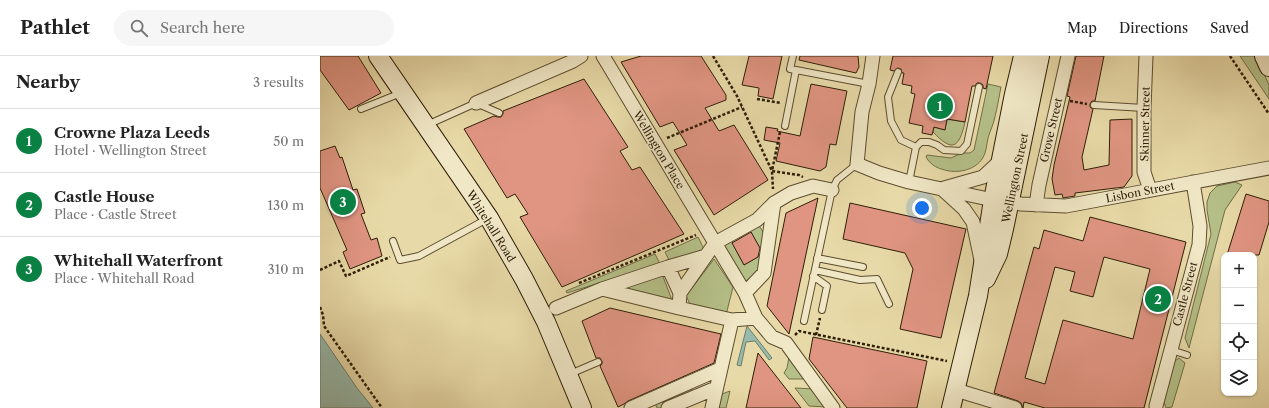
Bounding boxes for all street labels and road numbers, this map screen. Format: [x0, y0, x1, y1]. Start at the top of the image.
street label: Skinner Street [1137, 86, 1153, 161]
street label: Grove Street [1037, 96, 1065, 164]
street label: Wellington Place [630, 108, 688, 192]
street label: Wellington Street [998, 132, 1031, 225]
street label: Lisbon Street [1104, 178, 1176, 206]
street label: Whitehall Road [463, 187, 519, 265]
street label: Castle Street [1170, 260, 1200, 328]

